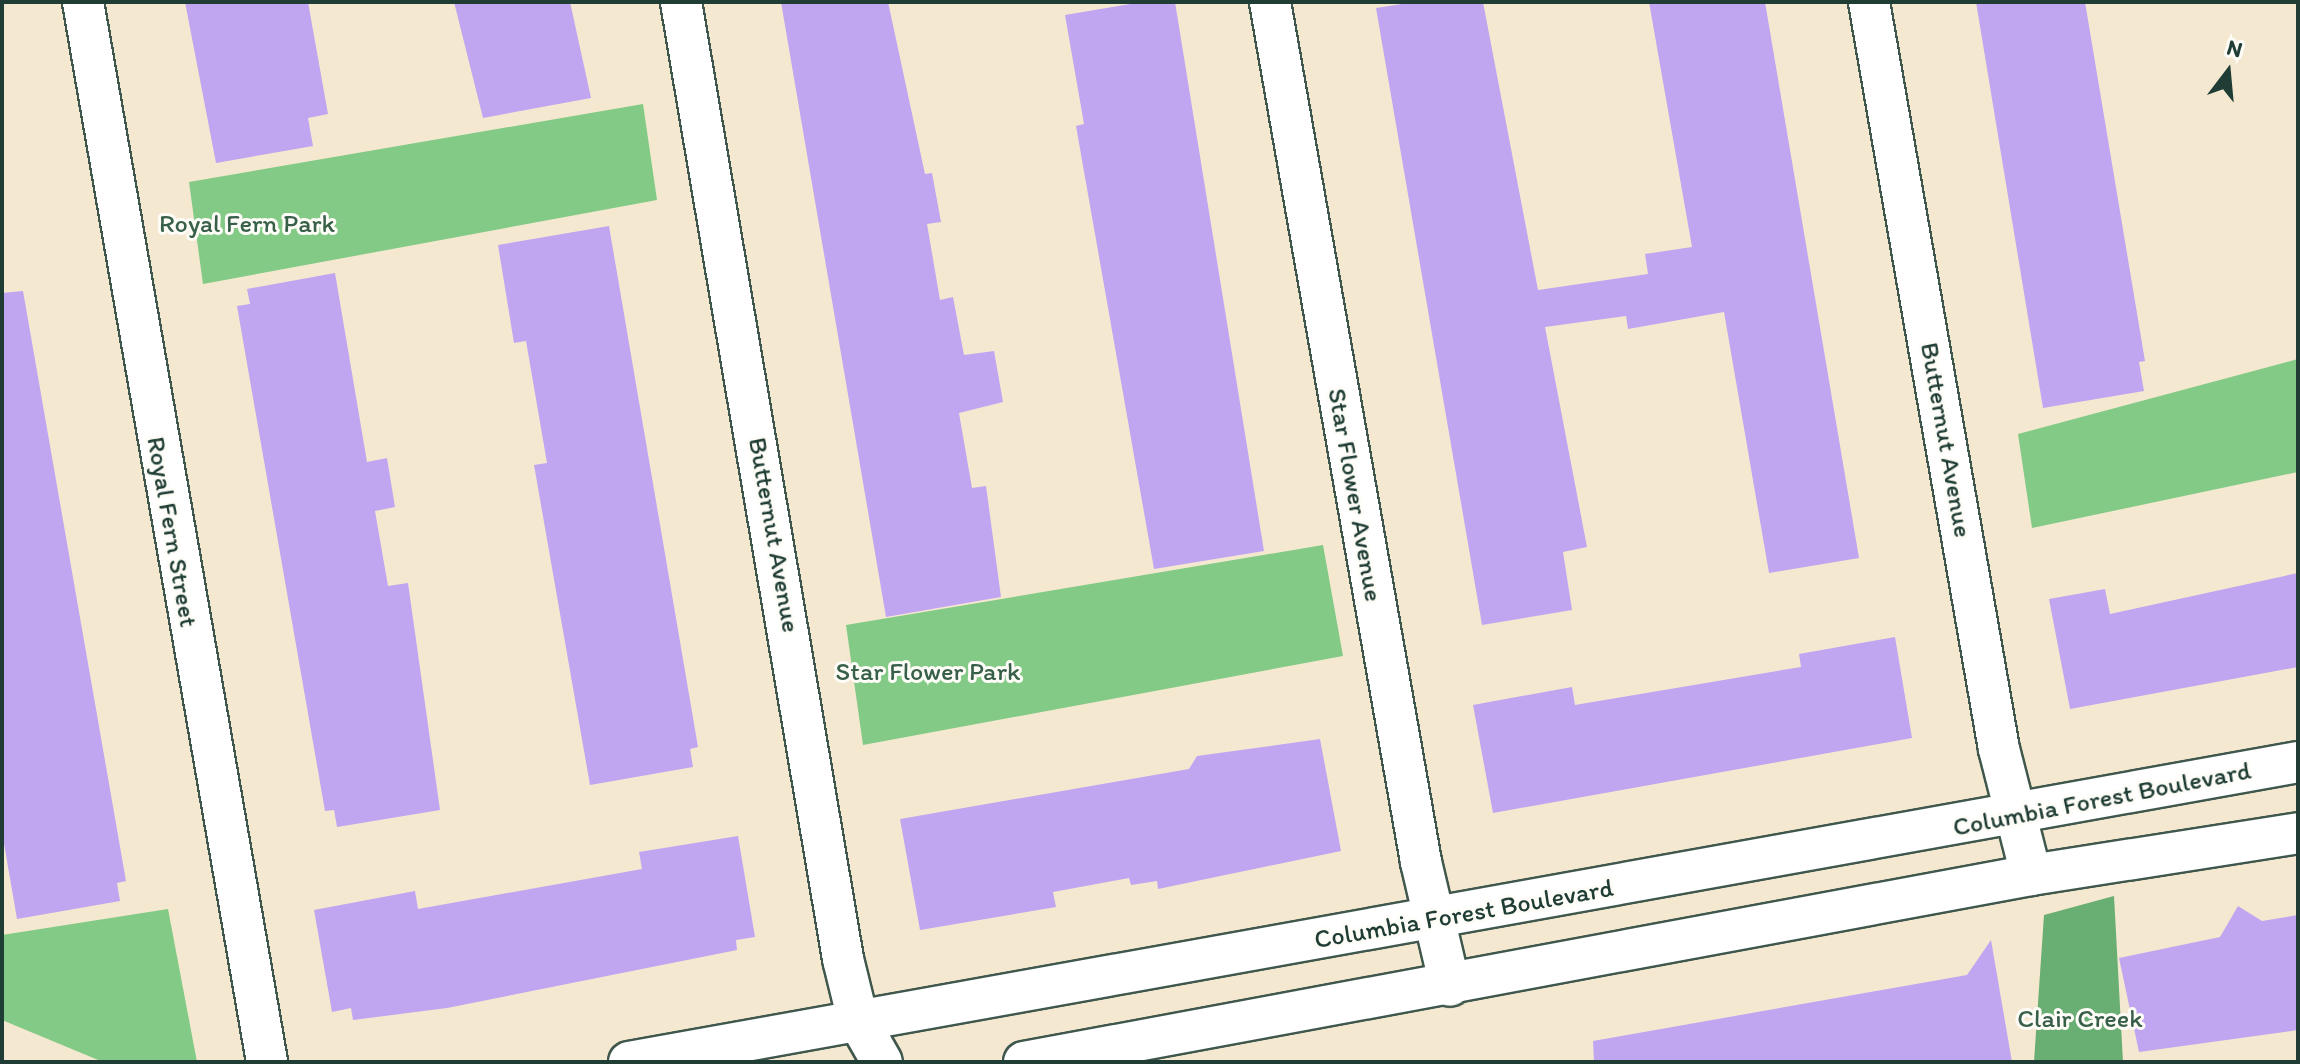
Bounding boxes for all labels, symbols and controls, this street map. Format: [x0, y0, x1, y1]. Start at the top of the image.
north arrow [2188, 32, 2268, 112]
text: N [2224, 33, 2246, 63]
park label: Royal Fern Park [160, 208, 334, 240]
street label: Butternut Avenue [1913, 340, 1979, 540]
street label: Star Flower Avenue [1321, 386, 1389, 604]
street label: Royal Fern Street [140, 435, 204, 629]
street label: Butternut Avenue [741, 435, 807, 635]
park label: Star Flower Park [836, 656, 1020, 688]
street label: Columbia Forest Boulevard [1951, 755, 2253, 843]
street label: Columbia Forest Boulevard [1312, 872, 1616, 956]
park label: Clair Creek [2018, 1003, 2142, 1035]

